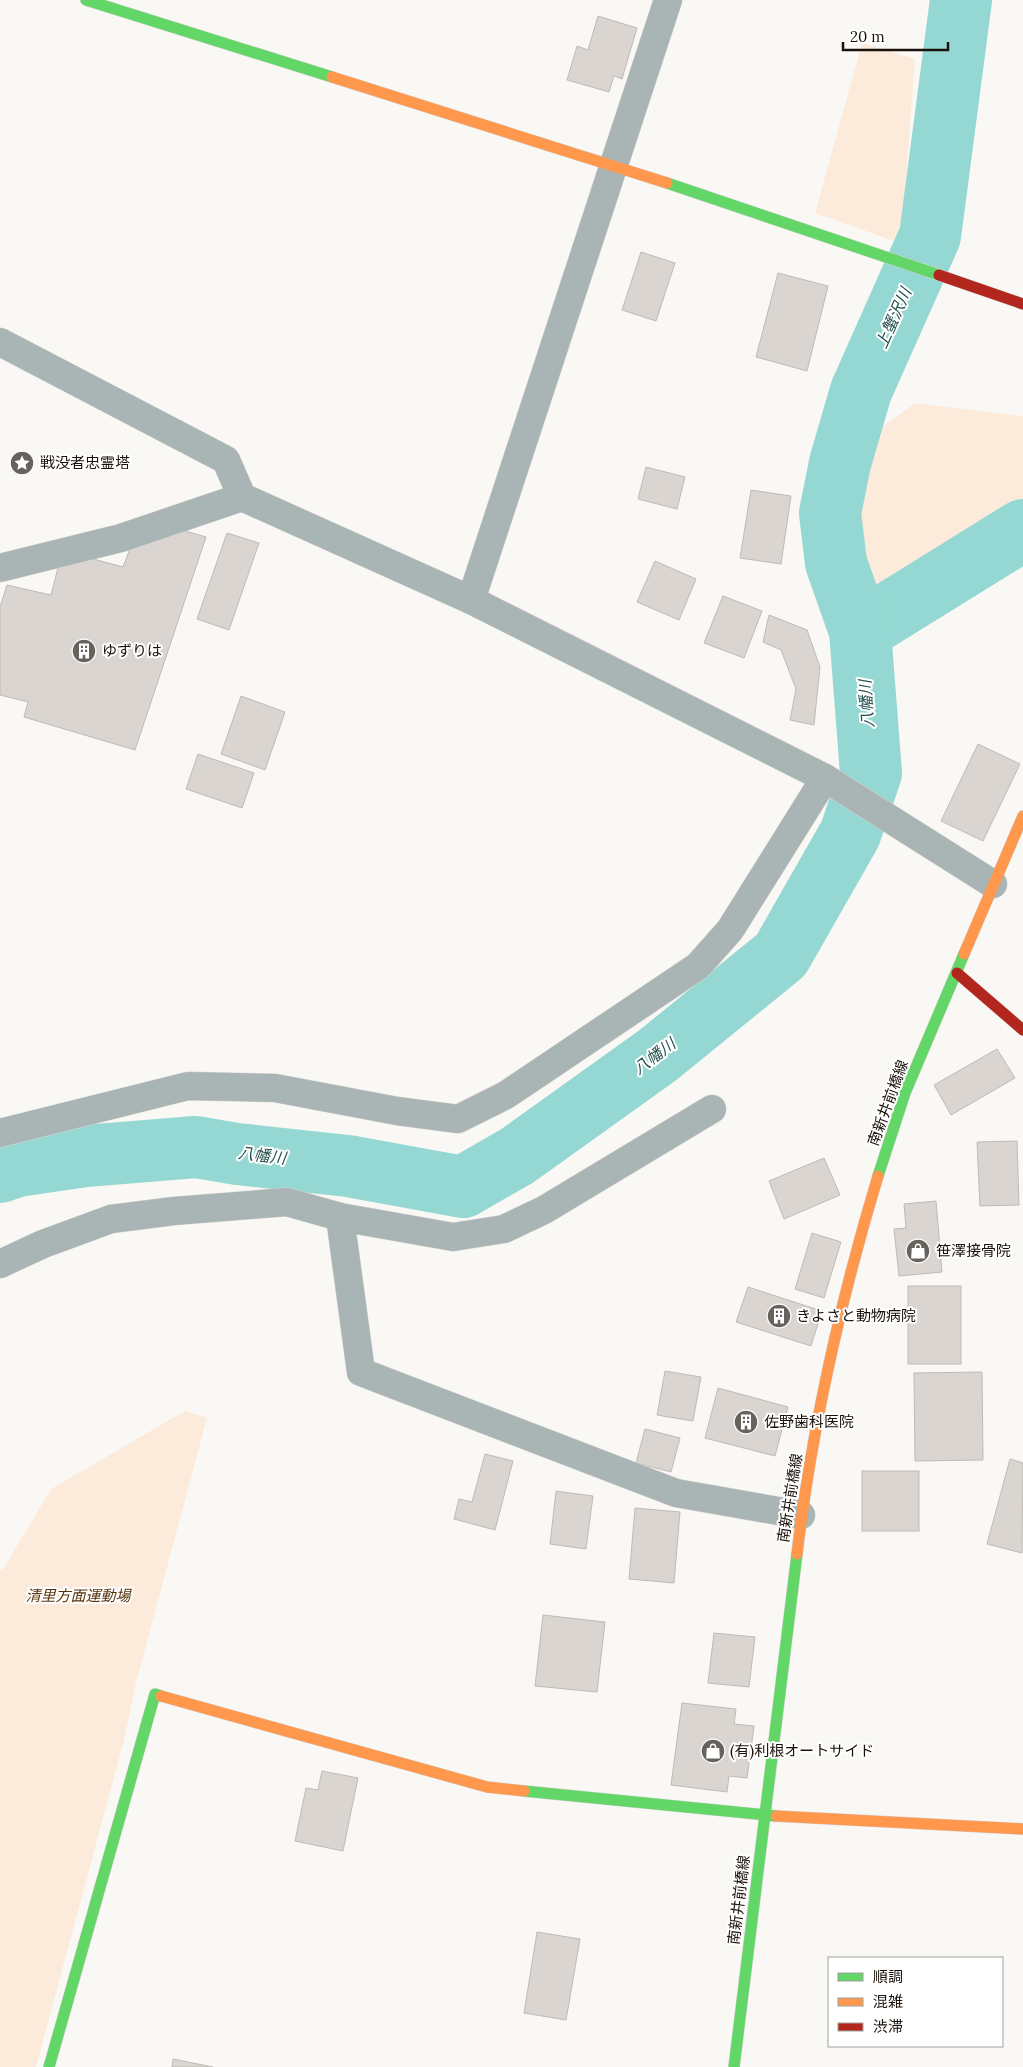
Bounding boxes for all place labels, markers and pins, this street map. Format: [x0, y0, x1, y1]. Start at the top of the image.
place icon: 戦没者忠霊塔 [9, 450, 35, 476]
place label: 戦没者忠霊塔 [40, 453, 130, 472]
building icon: ゆずりは [71, 638, 97, 664]
place label: ゆずりは [102, 641, 162, 660]
shop icon: 笹澤接骨院 [905, 1238, 931, 1264]
place label: 笹澤接骨院 [936, 1241, 1011, 1260]
building icon: きよさと動物病院 [766, 1303, 792, 1329]
place label: きよさと動物病院 [796, 1306, 916, 1325]
building icon: 佐野歯科医院 [733, 1409, 759, 1435]
place label: 佐野歯科医院 [764, 1412, 854, 1431]
shop icon: (有)利根オートサイド [700, 1738, 726, 1764]
place label: (有)利根オートサイド [730, 1741, 874, 1761]

